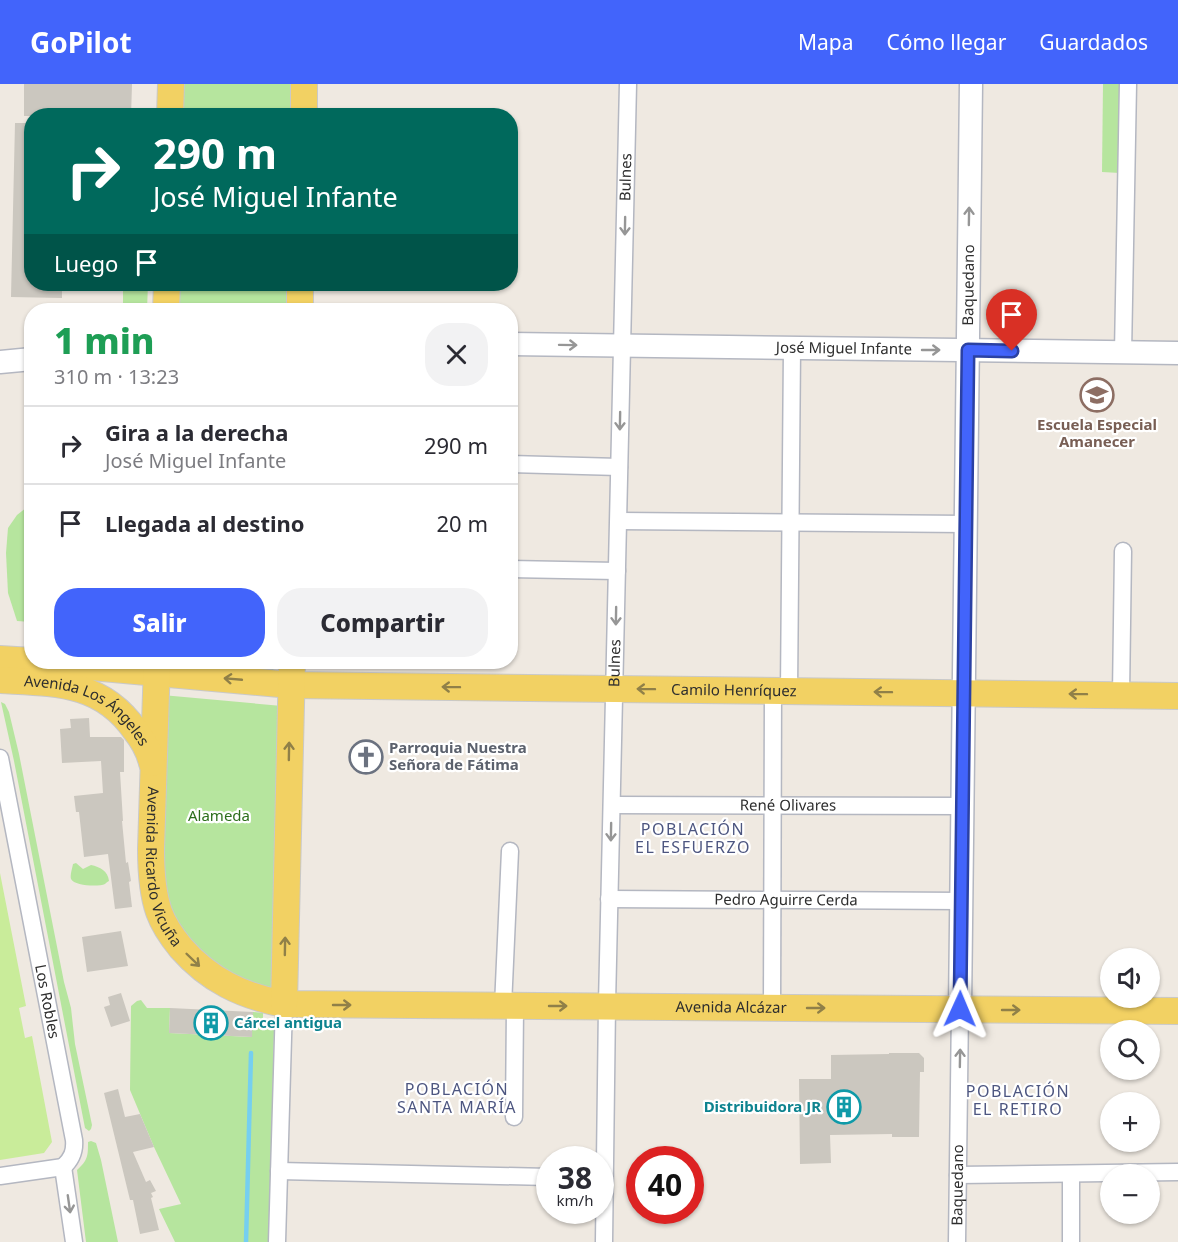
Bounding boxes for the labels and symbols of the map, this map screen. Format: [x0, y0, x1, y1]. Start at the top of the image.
street label: Bulnes [614, 153, 635, 201]
one-way arrow [964, 206, 975, 226]
one-way arrow [619, 216, 631, 236]
street label: Baquedano [957, 244, 978, 326]
pin [986, 289, 1037, 351]
street label: José Miguel Infante [774, 337, 912, 358]
one-way arrow [558, 339, 578, 351]
one-way arrow [921, 344, 941, 356]
school or university icon: Escuela Especial Amanecer [1079, 377, 1115, 413]
one-way arrow [615, 411, 626, 431]
place label: Escuela Especial Amanecer [1037, 414, 1157, 451]
one-way arrow [610, 606, 622, 626]
street label: Bulnes [603, 639, 624, 687]
street label: Avenida Los Ángeles [23, 670, 154, 749]
one-way arrow [223, 673, 243, 684]
street label: Camilo Henríquez [671, 679, 797, 700]
one-way arrow [441, 681, 461, 693]
one-way arrow [636, 683, 656, 695]
one-way arrow [873, 686, 893, 698]
one-way arrow [1068, 689, 1088, 700]
place label: Parroquia Nuestra Señora de Fátima [389, 737, 527, 774]
church icon: Parroquia Nuestra Señora de Fátima [348, 739, 384, 775]
one-way arrow [284, 741, 295, 761]
street label: Avenida Ricardo Vicuña [142, 786, 187, 950]
street label: René Olivares [740, 794, 836, 815]
park label: Alameda [188, 805, 250, 825]
district label: POBLACIÓN EL ESFUERZO [635, 818, 751, 858]
one-way arrow [605, 822, 617, 842]
street label: Pedro Aguirre Cerda [714, 889, 858, 909]
one-way arrow [279, 936, 291, 956]
one-way arrow [185, 953, 200, 967]
street label: Los Robles [31, 962, 65, 1040]
position arrow [928, 977, 992, 1041]
street label: Avenida Alcázar [675, 996, 787, 1017]
one-way arrow [332, 999, 352, 1011]
one-way arrow [548, 1000, 568, 1012]
one-way arrow [806, 1002, 826, 1014]
one-way arrow [1001, 1004, 1021, 1016]
building icon: Cárcel antigua [193, 1005, 229, 1041]
place label: Cárcel antigua [234, 1012, 342, 1032]
one-way arrow [954, 1048, 966, 1068]
district label: POBLACIÓN SANTA MARÍA [397, 1078, 517, 1118]
district label: POBLACIÓN EL RETIRO [966, 1080, 1070, 1120]
building icon: Distribuidora JR [826, 1089, 862, 1125]
place label: Distribuidora JR [704, 1096, 821, 1116]
street label: Baquedano [946, 1144, 967, 1226]
speed limit sign: 40 [626, 1146, 704, 1224]
one-way arrow [64, 1194, 75, 1214]

